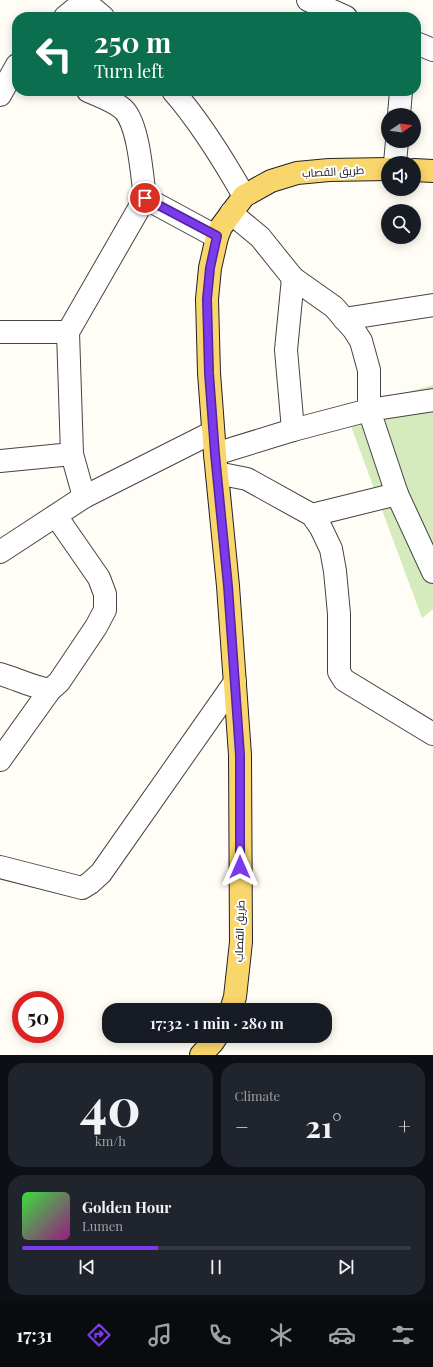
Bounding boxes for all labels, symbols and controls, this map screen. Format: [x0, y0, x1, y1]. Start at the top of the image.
text: 250 m [94, 23, 171, 60]
icon: left [28, 28, 80, 80]
text: Turn left [94, 59, 164, 83]
north arrow [381, 108, 421, 148]
map controls [381, 108, 421, 244]
button: sound [381, 156, 421, 196]
street label: طريق القصاب [302, 162, 364, 180]
pin [128, 181, 162, 215]
icon: arrive [134, 187, 156, 209]
button: search [381, 204, 421, 244]
position arrow [219, 846, 261, 888]
street label: طريق القصاب [230, 900, 248, 962]
speed limit sign: 50 [12, 991, 64, 1043]
text: 17:32 · 1 min · 280 m [150, 1013, 284, 1033]
text: 40 [80, 1071, 141, 1140]
text: Climate [235, 1087, 280, 1104]
text: 21° [305, 1106, 342, 1146]
text: − [235, 1111, 249, 1141]
text: + [398, 1111, 411, 1141]
text: km/h [95, 1132, 126, 1149]
text: Golden Hour [82, 1197, 171, 1217]
text: Lumen [82, 1217, 123, 1234]
icon: previous [76, 1256, 98, 1278]
icon: pause [205, 1256, 227, 1278]
icon: next [335, 1256, 357, 1278]
icon: directions [85, 1321, 113, 1349]
icon: music [146, 1321, 174, 1349]
icon: phone [206, 1321, 234, 1349]
icon: climate [267, 1321, 295, 1349]
icon: car [328, 1321, 356, 1349]
icon: filters [389, 1321, 417, 1349]
text: 17:31 [16, 1323, 52, 1347]

